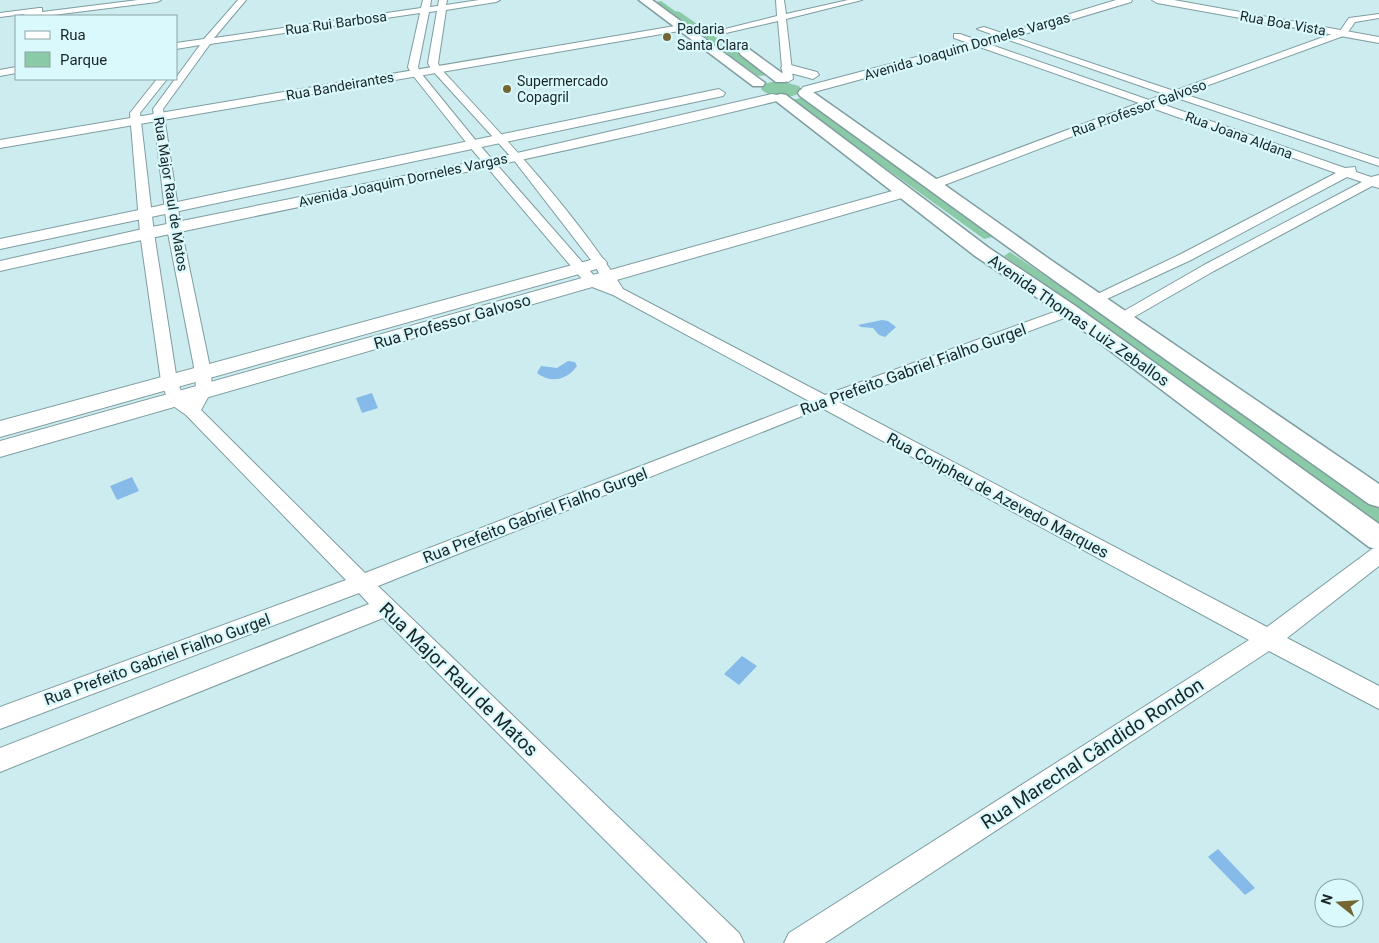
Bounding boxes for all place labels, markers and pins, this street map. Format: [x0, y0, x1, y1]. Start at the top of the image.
place label: Padaria Santa Clara [677, 21, 749, 53]
marker: Padaria Santa Clara [661, 31, 673, 43]
place label: Supermercado Copagril [517, 73, 608, 105]
marker: Supermercado Copagril [501, 83, 513, 95]

